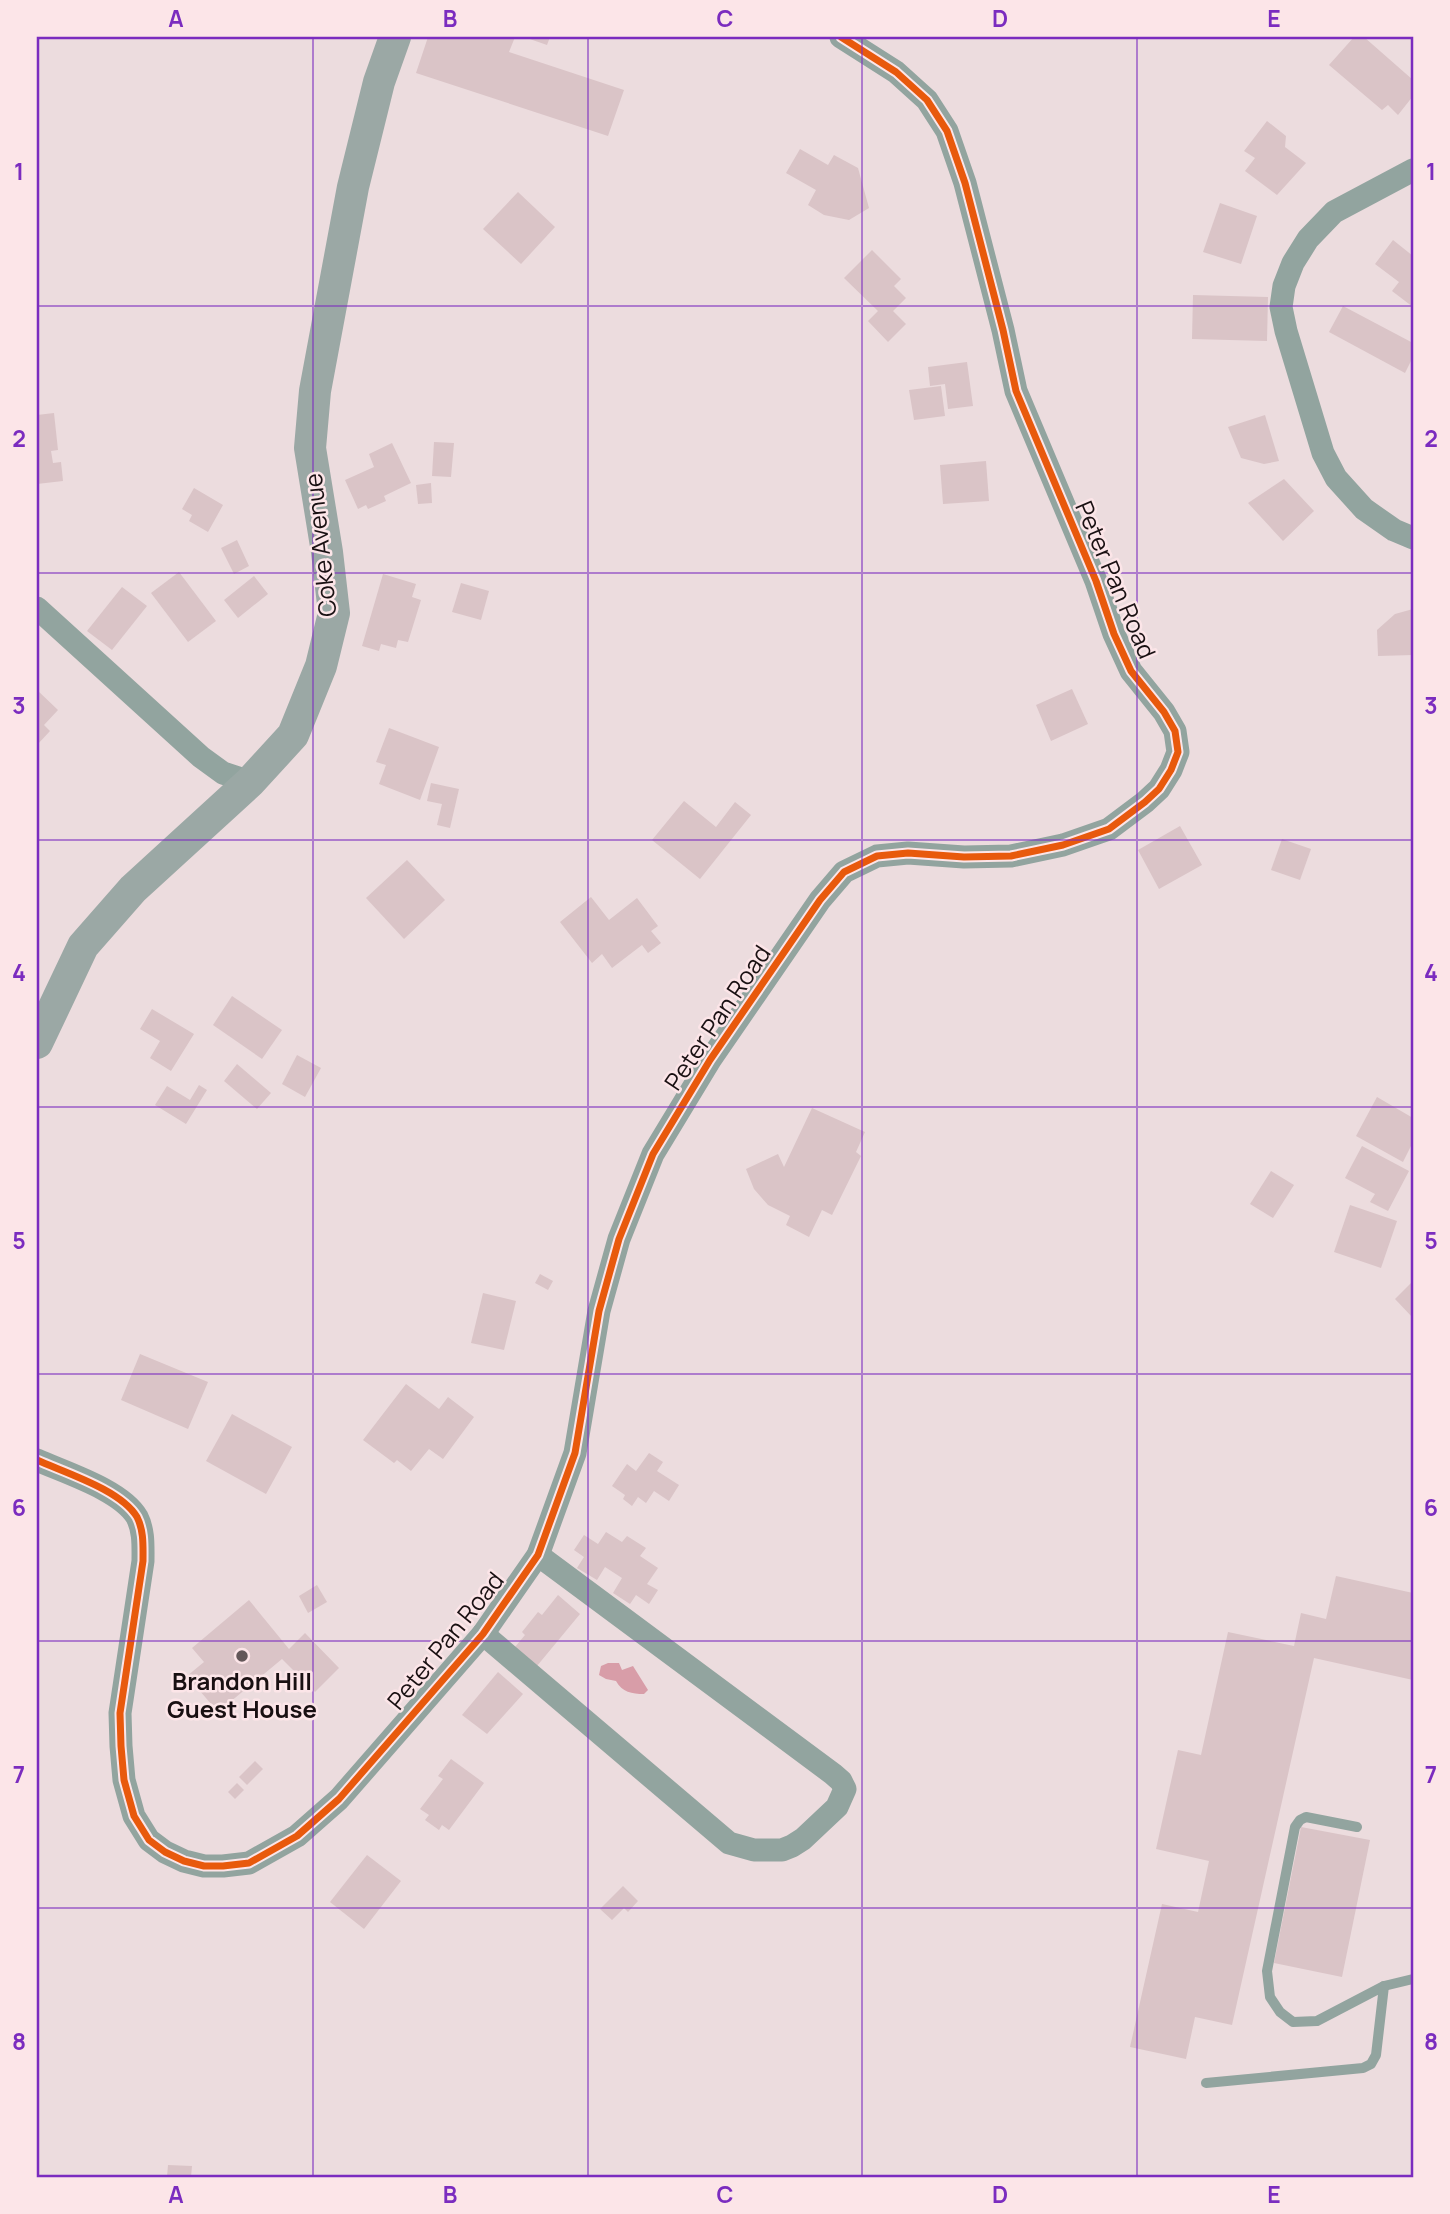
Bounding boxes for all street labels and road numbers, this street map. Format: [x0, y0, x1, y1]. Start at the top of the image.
street label: Coke Avenue [296, 472, 343, 619]
street label: Peter Pan Road [1068, 496, 1164, 663]
street label: Peter Pan Road [656, 938, 777, 1096]
street label: Peter Pan Road [379, 1564, 511, 1716]

